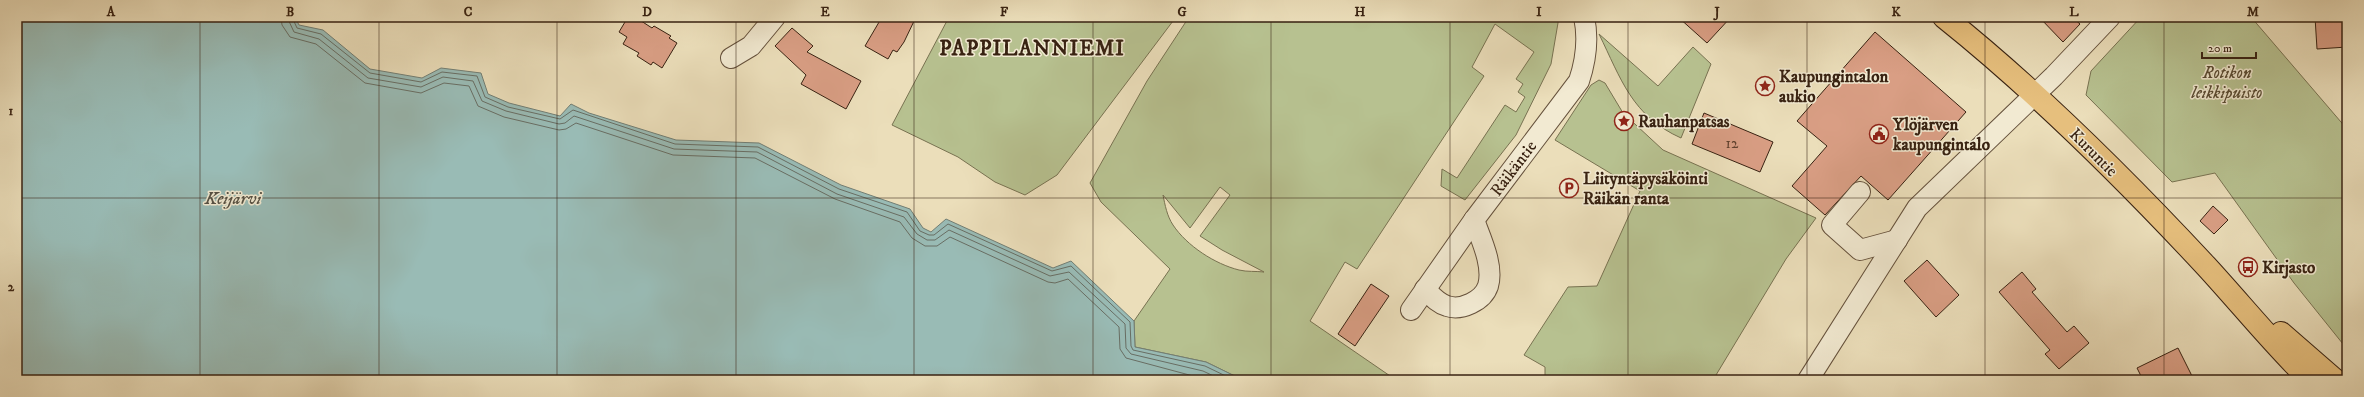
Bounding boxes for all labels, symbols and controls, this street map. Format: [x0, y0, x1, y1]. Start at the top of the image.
text: A [106, 4, 116, 20]
text: B [286, 4, 294, 20]
text: C [464, 4, 473, 20]
text: D [642, 4, 652, 20]
text: E [820, 4, 830, 20]
text: F [1000, 4, 1009, 20]
text: G [1177, 4, 1187, 20]
text: H [1355, 4, 1366, 20]
text: I [1536, 4, 1542, 20]
text: J [1712, 4, 1720, 21]
text: K [1891, 4, 1901, 20]
text: L [2069, 4, 2079, 20]
text: M [2247, 4, 2259, 20]
scale bar [2202, 34, 2256, 60]
district label: PAPPILANNIEMI [939, 36, 1125, 62]
text: 20 m [2208, 41, 2232, 56]
park label: Rotikon leikkipuisto [2191, 62, 2262, 104]
place label: Kaupungintalon aukio [1779, 66, 1888, 108]
place icon: Kaupungintalon aukio [1754, 75, 1776, 97]
text: 1 [9, 103, 14, 119]
place icon: Rauhanpatsas [1613, 110, 1635, 132]
place label: Rauhanpatsas [1638, 111, 1730, 133]
place label: Ylöjärven kaupungintalo [1892, 114, 1990, 156]
public building icon: Ylöjärven kaupungintalo [1868, 123, 1890, 145]
street label: Kuruntie [2064, 124, 2122, 182]
house number: 12 [1726, 134, 1739, 153]
street label: Räikäntie [1486, 136, 1542, 201]
place label: Liityntäpysäköinti Räikän ranta [1583, 168, 1709, 210]
parking icon: Liityntäpysäköinti Räikän ranta [1558, 177, 1580, 199]
water label: Keijärvi [204, 188, 262, 210]
bus stop icon: Kirjasto [2237, 256, 2259, 278]
place label: Kirjasto [2262, 257, 2315, 279]
text: 2 [8, 279, 15, 295]

